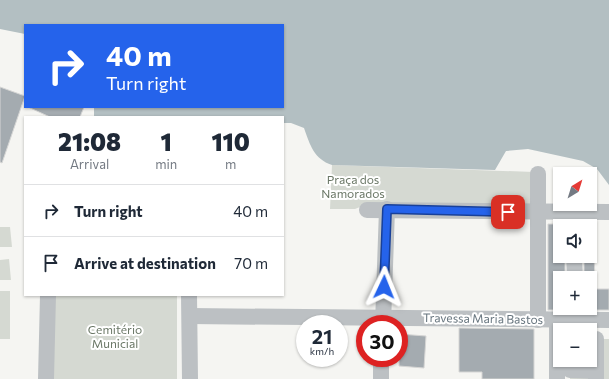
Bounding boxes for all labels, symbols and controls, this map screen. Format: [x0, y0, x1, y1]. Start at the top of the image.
text: 40 m [106, 38, 172, 72]
icon: right [40, 40, 92, 92]
text: Turn right [106, 72, 186, 94]
text: 21:08 [58, 127, 121, 156]
text: 1 [161, 127, 172, 156]
text: 110 [211, 127, 250, 156]
text: Arrival [70, 156, 109, 172]
text: min [155, 156, 177, 172]
text: m [225, 156, 236, 172]
north arrow [553, 167, 597, 211]
map controls [553, 167, 597, 367]
park label: Praça dos Namorados [321, 172, 385, 200]
pin [491, 195, 525, 229]
icon: right [40, 200, 62, 222]
icon: arrive [497, 201, 519, 223]
text: Turn right [74, 202, 143, 220]
text: 40 m [233, 202, 268, 220]
button: sound [553, 219, 597, 263]
icon: arrive [40, 252, 62, 274]
text: Arrive at destination [74, 254, 216, 272]
text: 70 m [234, 254, 268, 272]
position arrow [363, 266, 405, 308]
button: + [553, 271, 597, 315]
street label: Travessa Maria Bastos [423, 310, 543, 326]
speed limit sign: 30 [356, 315, 408, 367]
park label: Cemitério Municial [88, 322, 142, 350]
button: − [553, 323, 597, 367]
text: 21 [312, 324, 332, 348]
text: km/h [310, 345, 334, 357]

